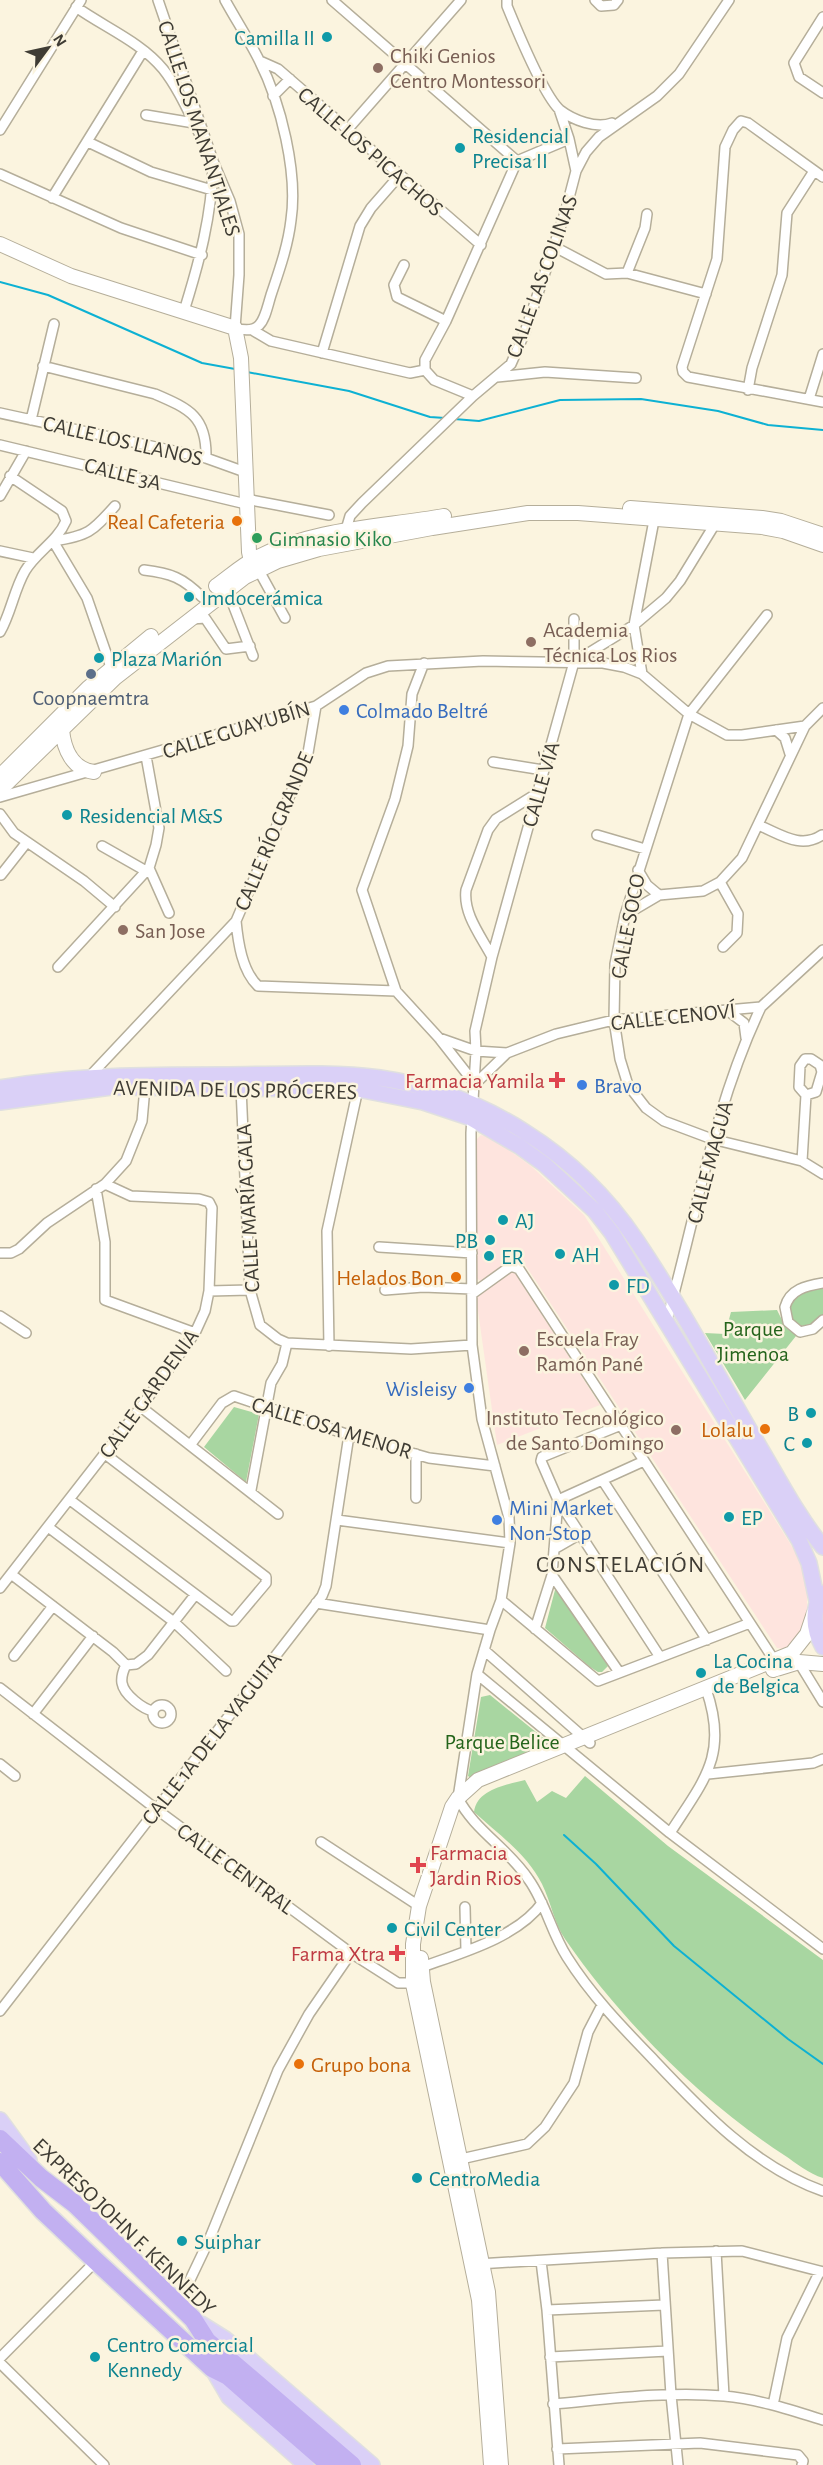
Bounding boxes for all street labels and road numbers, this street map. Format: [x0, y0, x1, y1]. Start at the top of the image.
street label: CALLE LOS MANANTIALES [154, 18, 244, 239]
street label: CALLE LOS PICACHOS [294, 83, 447, 221]
street label: CALLE LAS COLINAS [502, 192, 582, 361]
street label: CALLE LOS LLANOS [41, 412, 205, 470]
street label: CALLE 3A [82, 454, 164, 494]
street label: CALLE GUAYUBÍN [160, 696, 313, 763]
street label: CALLE VÍA [517, 739, 564, 829]
street label: CALLE RÍO GRANDE [230, 748, 317, 914]
street label: CALLE SOCO [607, 872, 649, 981]
street label: CALLE CENOVÍ [610, 999, 737, 1034]
street label: AVENIDA DE LOS PRÓCERES [113, 1076, 357, 1103]
street label: CALLE MAGUA [683, 1098, 737, 1226]
street label: CALLE MARÍA GALA [232, 1123, 263, 1293]
street label: CALLE GARDENIA [95, 1325, 203, 1462]
street label: CALLE OSA MENOR [249, 1393, 414, 1463]
street label: CALLE 1A DE LA YAGUITA [138, 1648, 286, 1829]
street label: CALLE CENTRAL [173, 1819, 299, 1919]
street label: EXPRESO JOHN F. KENNEDY [29, 2134, 220, 2320]

